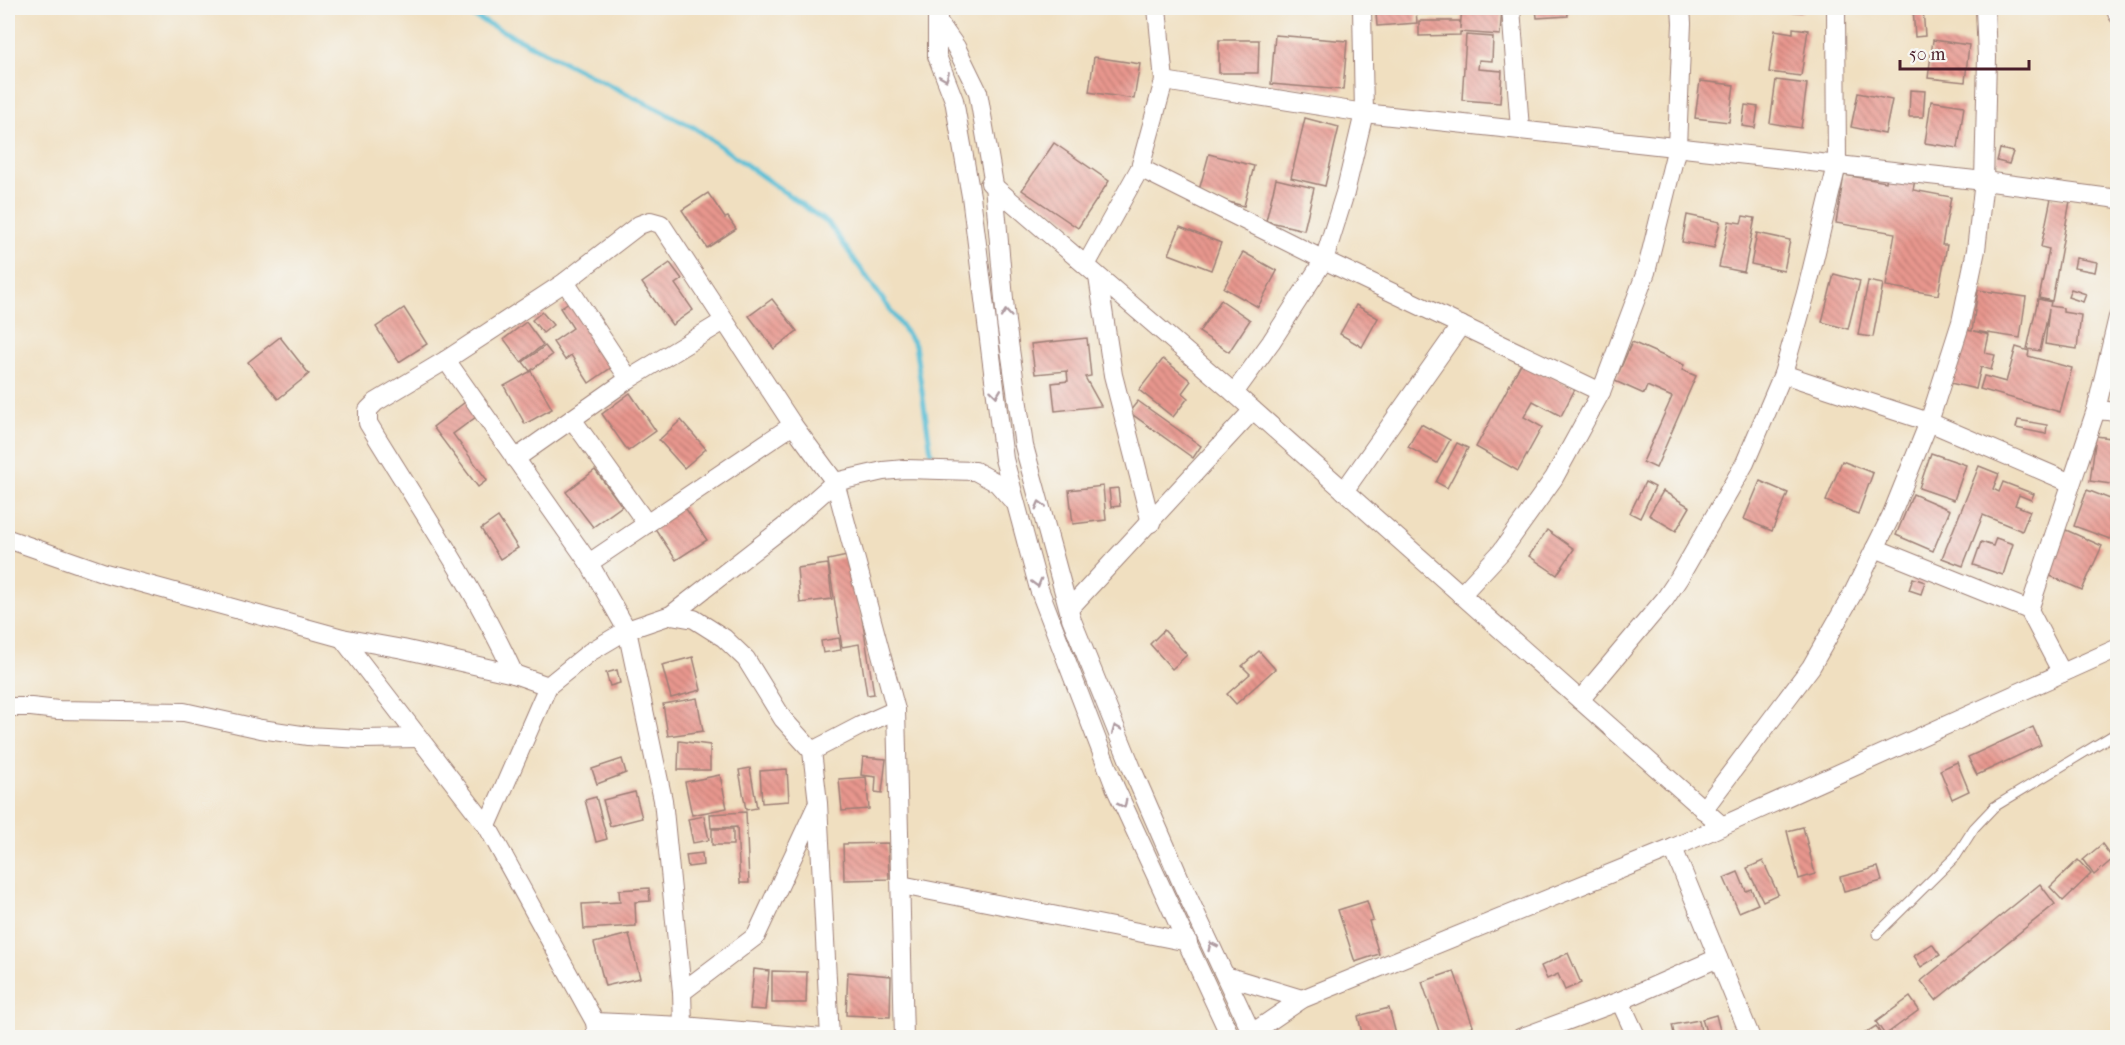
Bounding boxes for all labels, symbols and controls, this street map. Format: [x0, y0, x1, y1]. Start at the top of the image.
scale bar [1900, 33, 2029, 71]
text: 50 m [1909, 44, 1946, 65]
one-way arrow [938, 71, 950, 82]
one-way arrow [1000, 309, 1013, 318]
one-way arrow [989, 389, 1001, 398]
one-way arrow [1035, 500, 1048, 510]
one-way arrow [1030, 578, 1043, 588]
one-way arrow [1111, 725, 1123, 736]
one-way arrow [1115, 798, 1127, 809]
one-way arrow [1207, 942, 1219, 953]

